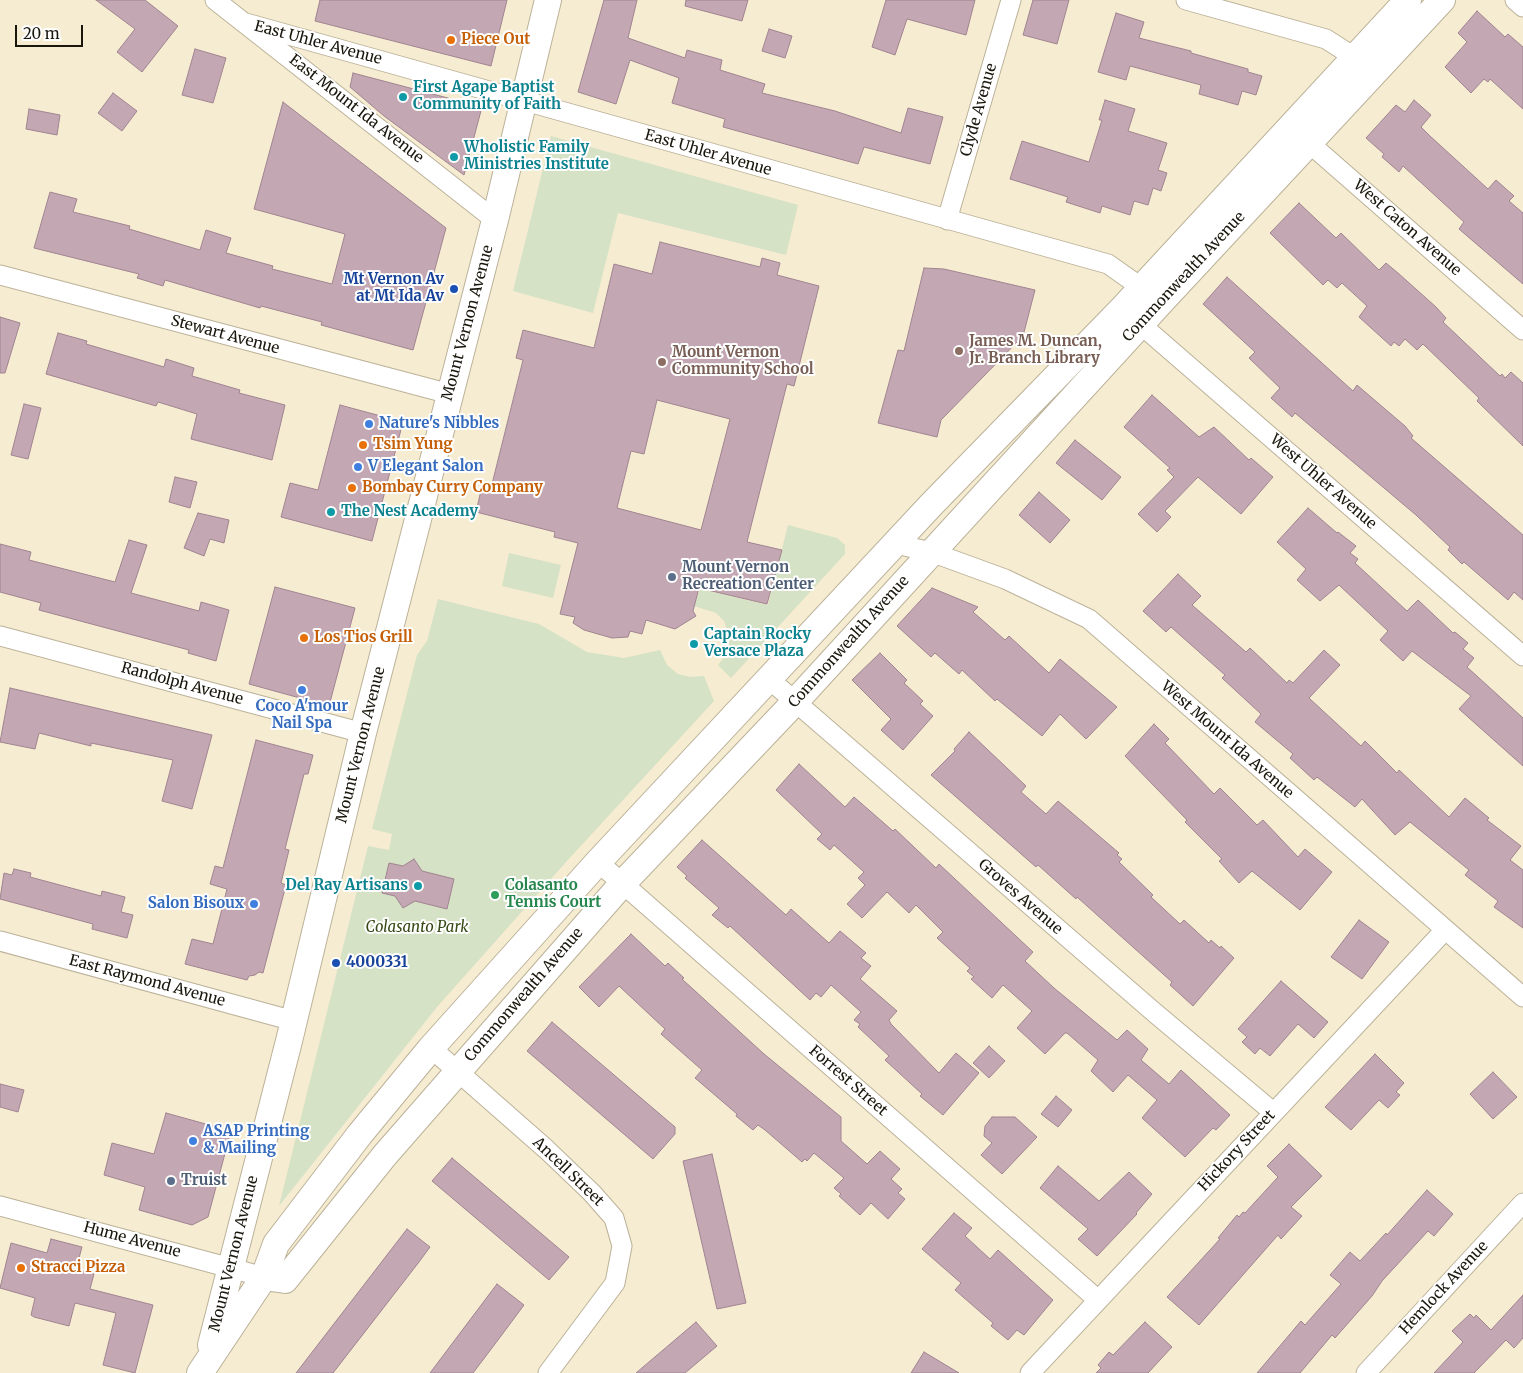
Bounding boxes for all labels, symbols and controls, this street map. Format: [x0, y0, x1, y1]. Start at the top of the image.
scale bar [18, 15, 85, 47]
street label: East Uhler Avenue [252, 17, 384, 69]
text: 20 m [23, 24, 60, 43]
place label: Piece Out [461, 31, 530, 49]
marker: Piece Out [445, 34, 457, 46]
street label: East Mount Ida Avenue [285, 51, 427, 167]
street label: Clyde Avenue [957, 61, 1001, 159]
place label: First Agape Baptist Community of Faith [413, 79, 561, 114]
marker: First Agape Baptist Community of Faith [397, 91, 409, 103]
street label: East Uhler Avenue [642, 126, 774, 180]
place label: Wholistic Family Ministries Institute [464, 139, 609, 174]
marker: Wholistic Family Ministries Institute [448, 151, 460, 163]
street label: West Caton Avenue [1349, 176, 1465, 280]
street label: Commonwealth Avenue [1119, 208, 1249, 346]
street label: Mount Vernon Avenue [439, 243, 497, 403]
place label: Mt Vernon Av at Mt Ida Av [344, 271, 444, 306]
marker: Mt Vernon Av at Mt Ida Av [448, 283, 460, 295]
street label: Stewart Avenue [169, 312, 281, 358]
place label: James M. Duncan, Jr. Branch Library [969, 333, 1102, 368]
place label: Mount Vernon Community School [672, 344, 814, 379]
marker: James M. Duncan, Jr. Branch Library [953, 345, 965, 357]
marker: Mount Vernon Community School [656, 356, 668, 368]
place label: Nature's Nibbles [379, 415, 499, 433]
marker: Nature's Nibbles [363, 418, 375, 430]
street label: West Uhler Avenue [1266, 431, 1380, 533]
place label: Tsim Yung [373, 436, 453, 454]
marker: Tsim Yung [357, 439, 369, 451]
place label: V Elegant Salon [368, 458, 484, 476]
marker: V Elegant Salon [352, 461, 364, 473]
place label: Bombay Curry Company [362, 479, 543, 497]
marker: Bombay Curry Company [346, 482, 358, 494]
place label: The Nest Academy [341, 503, 478, 521]
marker: The Nest Academy [325, 506, 337, 518]
place label: Mount Vernon Recreation Center [682, 559, 814, 594]
marker: Mount Vernon Recreation Center [666, 571, 678, 583]
street label: Commonwealth Avenue [785, 572, 913, 712]
place label: Captain Rocky Versace Plaza [704, 626, 811, 661]
place label: Los Tios Grill [314, 629, 413, 647]
marker: Los Tios Grill [298, 632, 310, 644]
marker: Captain Rocky Versace Plaza [688, 638, 700, 650]
street label: Randolph Avenue [119, 659, 245, 709]
street label: Mount Vernon Avenue [333, 665, 389, 825]
street label: West Mount Ida Avenue [1157, 678, 1297, 802]
marker: Coco A'mour Nail Spa [296, 684, 308, 696]
place label: Coco A'mour Nail Spa [256, 698, 348, 733]
street label: Groves Avenue [974, 856, 1066, 938]
place label: Del Ray Artisans [285, 877, 408, 895]
place label: Colasanto Tennis Court [505, 877, 601, 912]
marker: Del Ray Artisans [412, 880, 424, 892]
marker: Colasanto Tennis Court [489, 889, 501, 901]
place label: Salon Bisoux [148, 895, 244, 913]
marker: Salon Bisoux [248, 898, 260, 910]
park label: Colasanto Park [366, 919, 468, 937]
street label: Commonwealth Avenue [461, 924, 587, 1066]
street label: East Raymond Avenue [67, 952, 227, 1010]
place label: 4000331 [346, 954, 408, 972]
marker: 4000331 [330, 957, 342, 969]
street label: Forrest Street [805, 1042, 891, 1120]
street label: Hickory Street [1195, 1107, 1279, 1195]
place label: ASAP Printing & Mailing [203, 1123, 309, 1158]
street label: Ancell Street [529, 1134, 607, 1210]
marker: ASAP Printing & Mailing [187, 1135, 199, 1147]
place label: Truist [181, 1172, 227, 1190]
street label: Mount Vernon Avenue [206, 1174, 262, 1334]
marker: Truist [165, 1175, 177, 1187]
street label: Hume Avenue [81, 1218, 183, 1262]
street label: Hemlock Avenue [1396, 1237, 1492, 1339]
place label: Stracci Pizza [31, 1259, 125, 1277]
marker: Stracci Pizza [15, 1262, 27, 1274]

